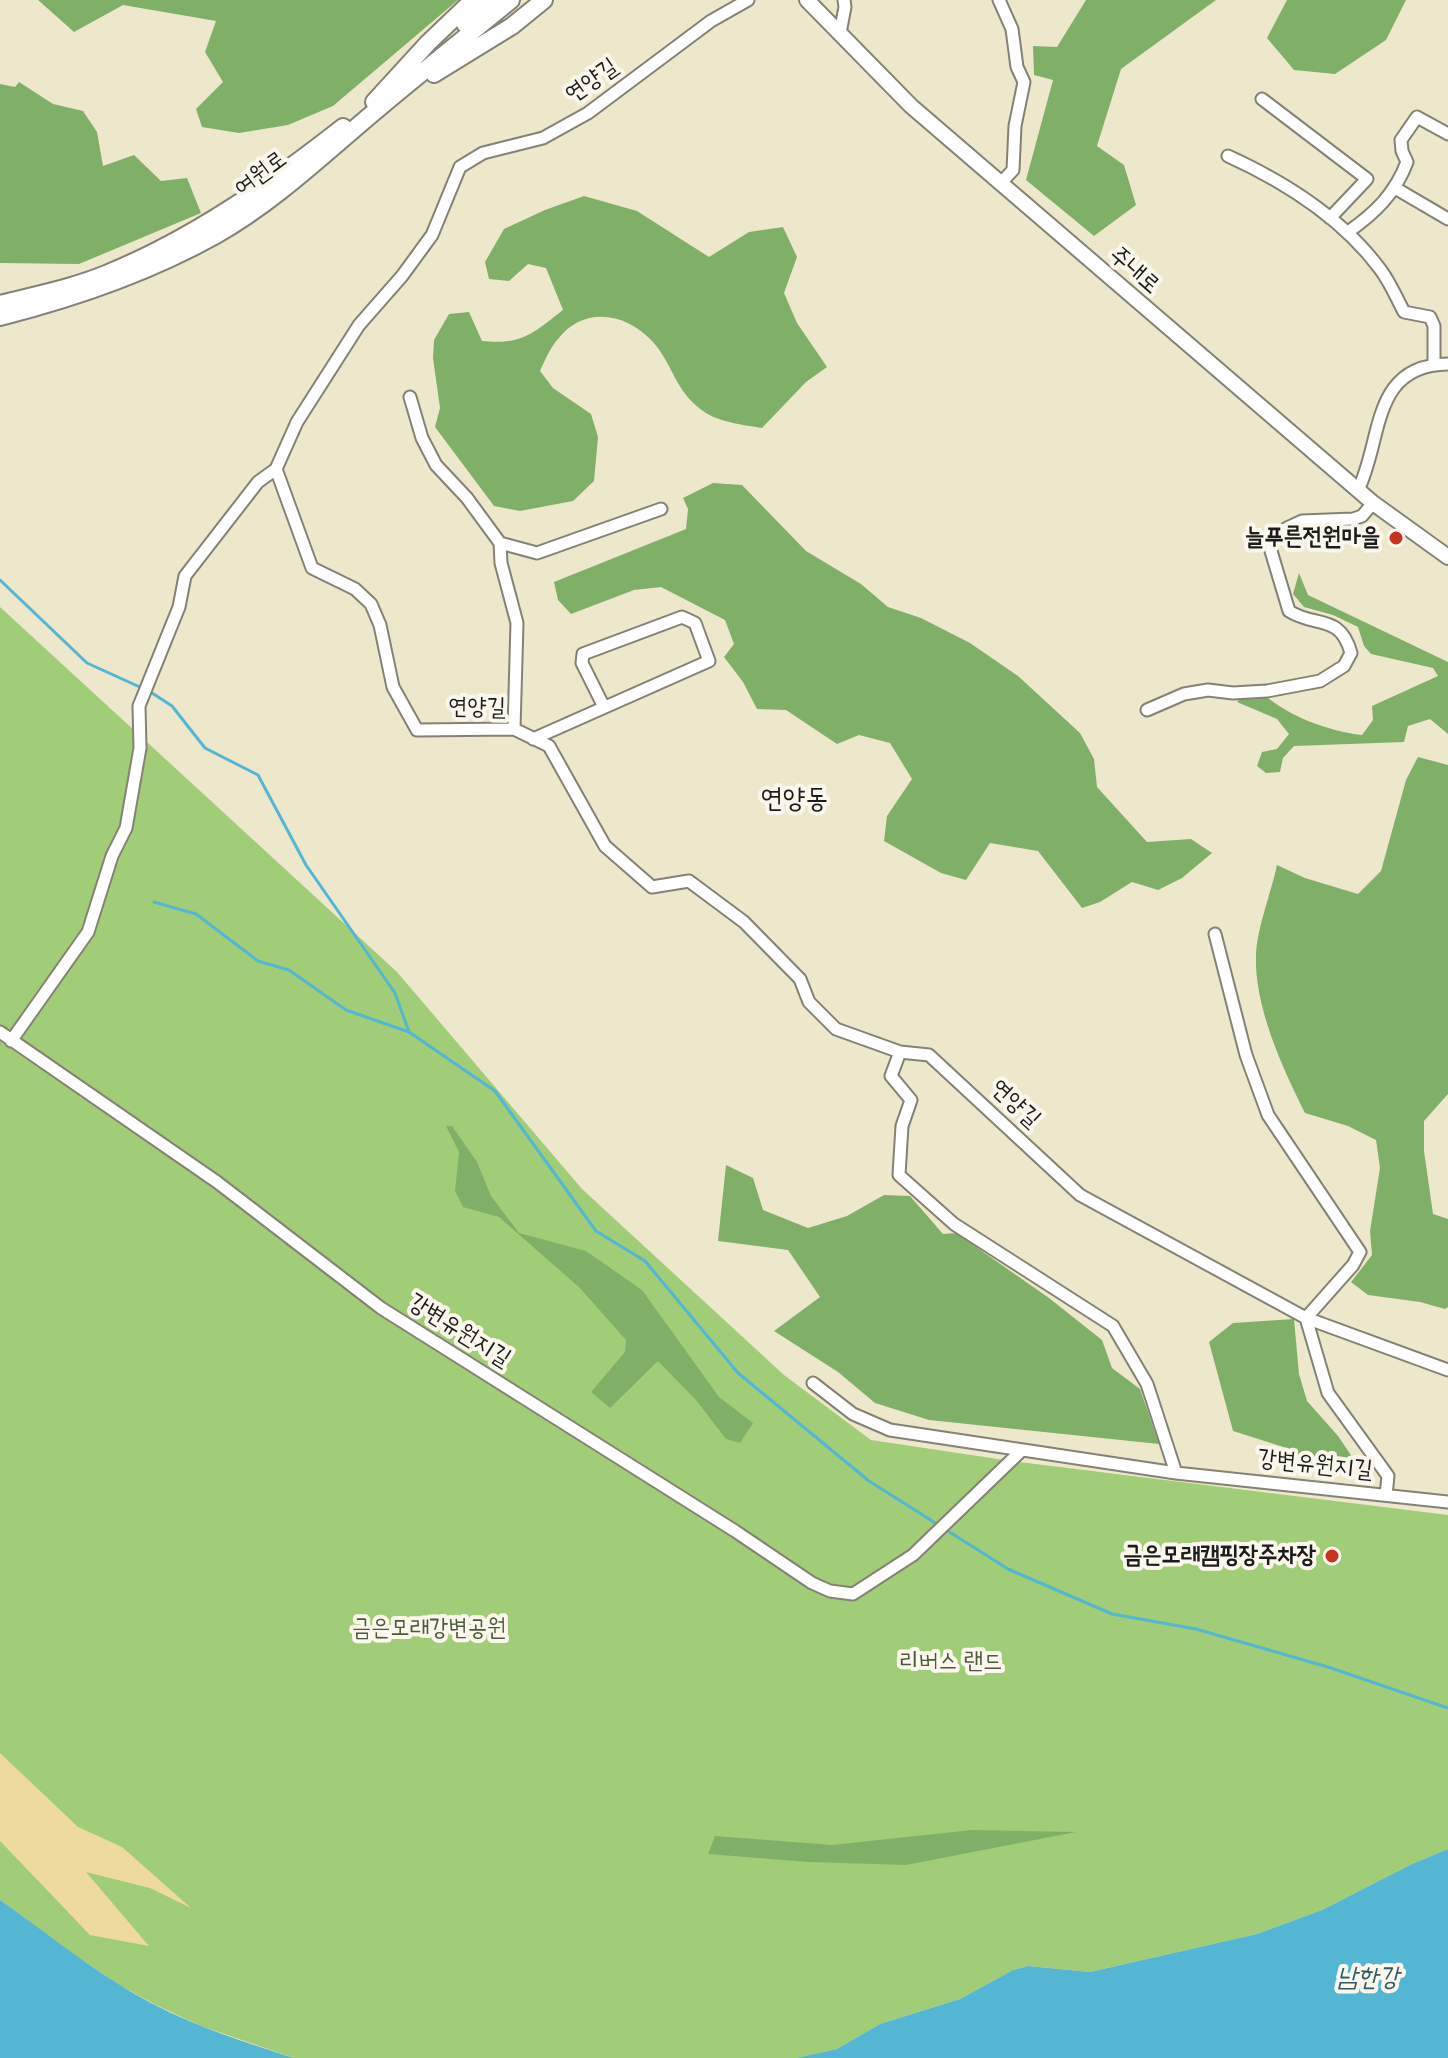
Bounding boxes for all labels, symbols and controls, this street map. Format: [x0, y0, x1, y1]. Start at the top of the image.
street label: 연양길 [560, 53, 624, 109]
street label: 여원로 [229, 145, 293, 203]
street label: 주내로 [1103, 241, 1165, 301]
place label: 늘푸른전원마을 [1245, 524, 1380, 552]
marker: 늘푸른전원마을 [1387, 529, 1405, 547]
street label: 연양길 [448, 693, 506, 723]
district label: 연양동 [760, 783, 828, 817]
street label: 연양길 [984, 1074, 1046, 1134]
street label: 강변유원지길 [402, 1288, 516, 1374]
street label: 강변유원지길 [1256, 1445, 1374, 1485]
place label: 금은모래캠핑장주차장 [1123, 1542, 1316, 1570]
marker: 금은모래캠핑장주차장 [1323, 1547, 1341, 1565]
park label: 금은모래강변공원 [352, 1615, 506, 1643]
park label: 리버스 랜드 [900, 1648, 1002, 1676]
water label: 남한강 [1337, 1962, 1399, 1994]

